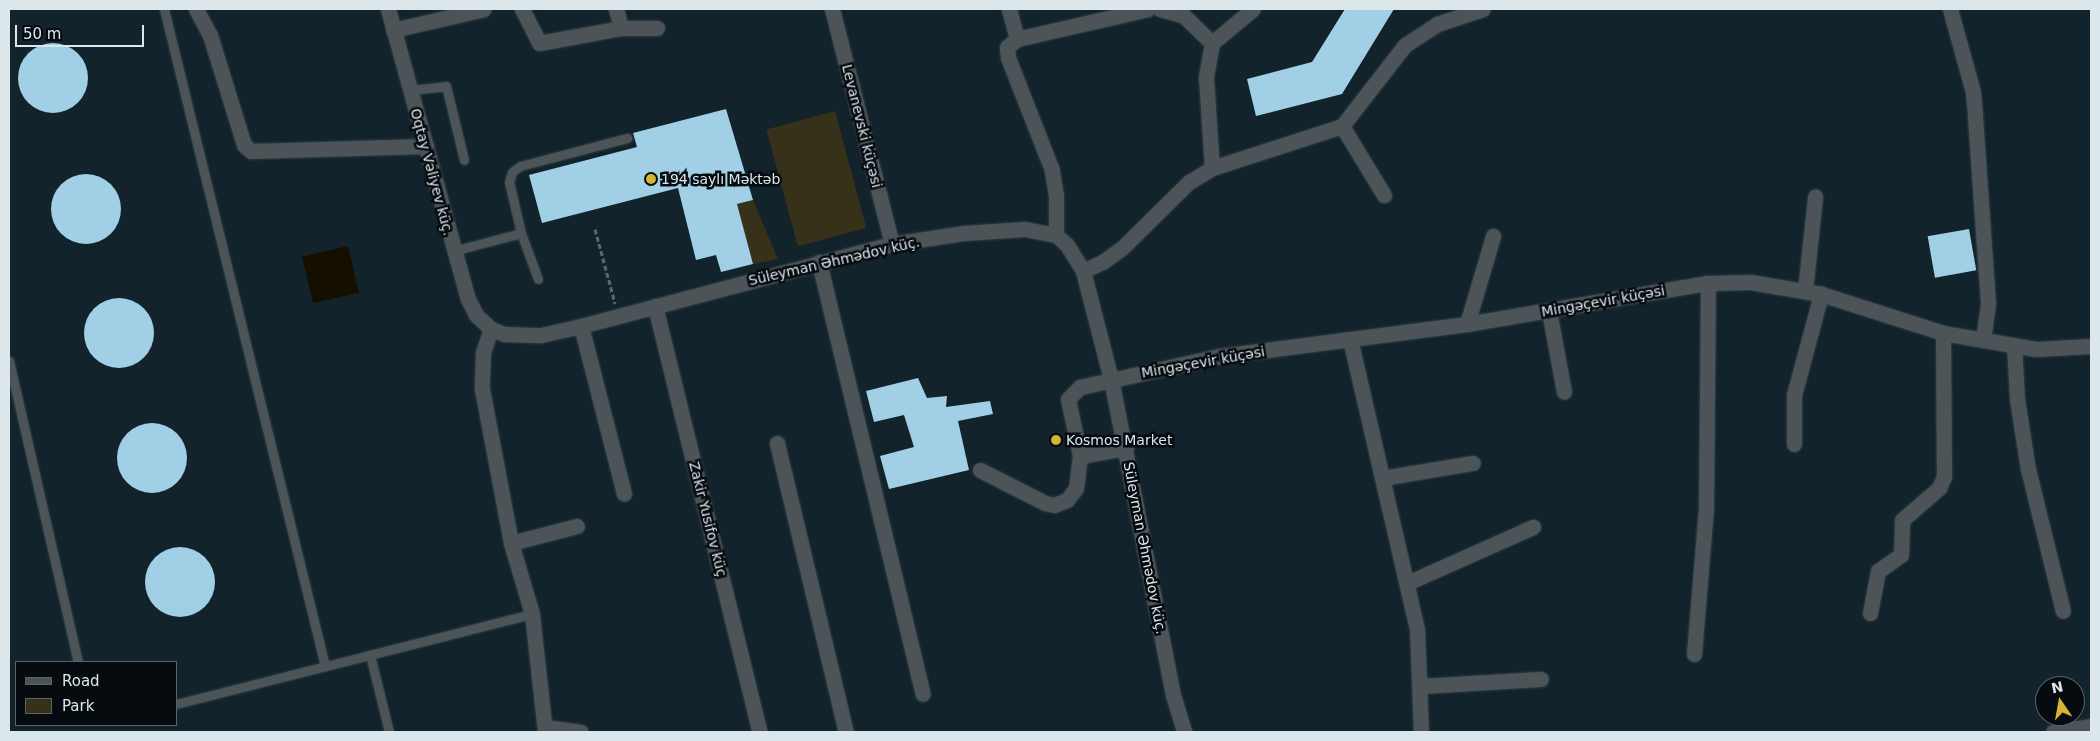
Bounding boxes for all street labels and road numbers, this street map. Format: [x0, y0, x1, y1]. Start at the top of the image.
street label: Levanevski küçəsi [839, 63, 885, 189]
street label: Oqtay Vəliyev küç. [407, 107, 457, 237]
street label: Süleyman Əhmədov küç. [747, 233, 921, 289]
street label: Mingəçevir küçəsi [1540, 282, 1666, 320]
street label: Mingəçevir küçəsi [1140, 343, 1266, 381]
street label: Zakir Yusifov küç [686, 460, 730, 578]
street label: Süleyman Əhmədov küç. [1120, 460, 1170, 636]

